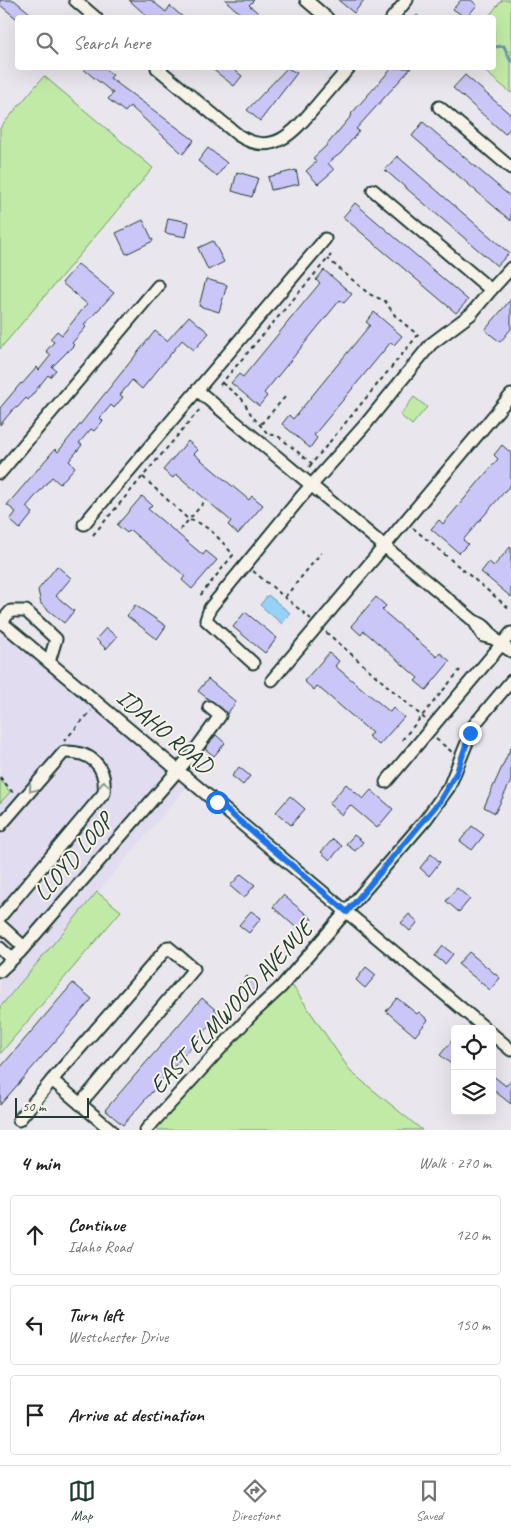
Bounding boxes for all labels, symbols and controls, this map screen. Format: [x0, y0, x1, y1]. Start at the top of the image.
search box [15, 15, 496, 70]
icon: search [33, 29, 61, 57]
text: Search here [73, 31, 150, 55]
street label: IDAHO ROAD [111, 682, 221, 781]
route end [459, 722, 482, 745]
one-way arrow [99, 779, 109, 787]
one-way arrow [28, 783, 37, 792]
route start [206, 791, 229, 814]
street label: LLOYD LOOP [27, 804, 122, 907]
street label: EAST ELMWOOD AVENUE [143, 912, 321, 1100]
map controls [451, 1025, 496, 1115]
button: locate [451, 1025, 496, 1070]
button: layers [451, 1070, 496, 1115]
scale bar [15, 1095, 89, 1118]
text: 50 m [22, 1098, 46, 1115]
text: 4 min [20, 1150, 60, 1176]
text: Walk · 270 m [419, 1153, 491, 1173]
text: Continue [68, 1213, 125, 1237]
icon: ahead [21, 1221, 49, 1249]
text: 120 m [456, 1225, 490, 1245]
text: Idaho Road [68, 1237, 132, 1257]
text: Turn left [68, 1303, 123, 1327]
icon: left [21, 1311, 49, 1339]
text: 150 m [456, 1315, 490, 1335]
text: Westchester Drive [68, 1327, 168, 1347]
icon: arrive [21, 1401, 49, 1429]
text: Arrive at destination [68, 1403, 204, 1427]
tab: Map [68, 1477, 96, 1524]
tab: Directions [231, 1477, 280, 1524]
tab: Saved [415, 1477, 443, 1524]

